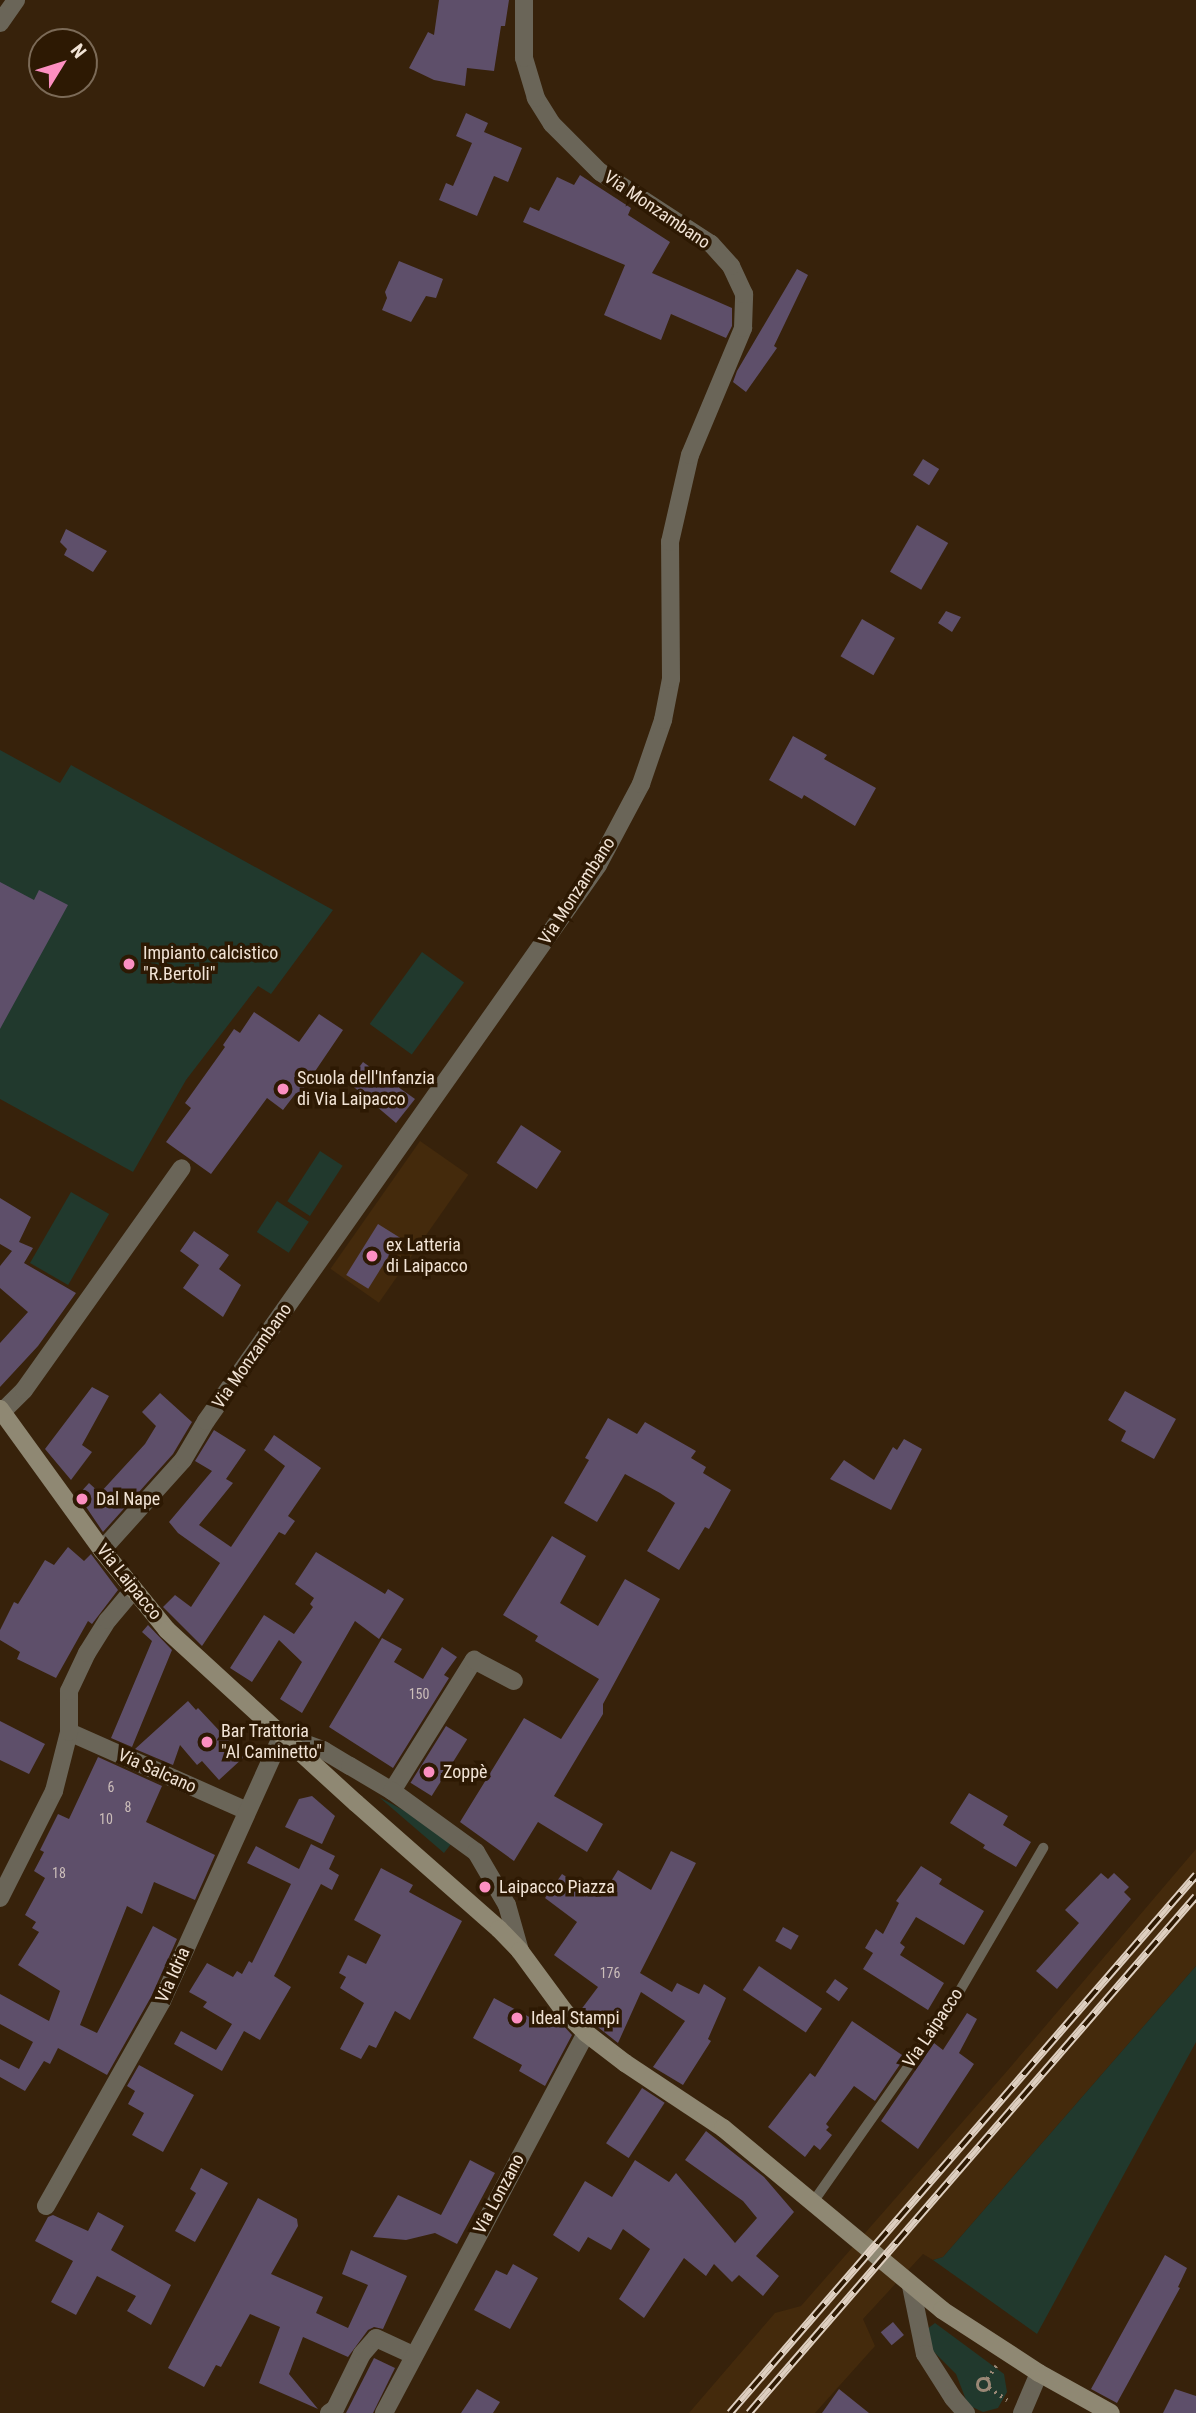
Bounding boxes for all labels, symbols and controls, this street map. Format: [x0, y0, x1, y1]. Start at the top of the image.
north arrow [28, 28, 98, 98]
text: N [66, 39, 91, 63]
street label: Via Monzambano [600, 166, 714, 254]
street label: Via Monzambano [534, 833, 620, 949]
place label: Impianto calcistico "R.Bertoli" [143, 943, 278, 986]
marker: Impianto calcistico "R.Bertoli" [121, 956, 137, 972]
place label: Scuola dell'Infanzia di Via Laipacco [297, 1068, 435, 1110]
marker: Scuola dell'Infanzia di Via Laipacco [275, 1081, 291, 1097]
place label: ex Latteria di Laipacco [386, 1235, 468, 1278]
marker: ex Latteria di Laipacco [364, 1248, 380, 1264]
street label: Via Monzambano [208, 1299, 296, 1413]
place label: Dal Nape [96, 1488, 160, 1510]
marker: Dal Nape [74, 1491, 90, 1507]
street label: Via Laipacco [92, 1540, 166, 1624]
house number: 150 [409, 1686, 429, 1702]
place label: Bar Trattoria "Al Caminetto" [221, 1721, 322, 1764]
marker: Bar Trattoria "Al Caminetto" [199, 1734, 215, 1750]
street label: Via Salcano [114, 1744, 200, 1798]
place label: Zoppè [443, 1761, 487, 1783]
marker: Zoppè [421, 1764, 437, 1780]
house number: 6 [108, 1779, 114, 1795]
house number: 8 [125, 1799, 131, 1815]
house number: 10 [99, 1811, 113, 1827]
house number: 18 [52, 1865, 66, 1881]
place label: Laipacco Piazza [499, 1876, 615, 1898]
marker: Laipacco Piazza [477, 1879, 493, 1895]
street label: Via Idria [151, 1944, 195, 2006]
house number: 176 [600, 1965, 620, 1981]
street label: Via Laipacco [898, 1984, 968, 2072]
place label: Ideal Stampi [531, 2007, 620, 2029]
marker: Ideal Stampi [509, 2010, 525, 2026]
street label: Via Lonzano [469, 2150, 529, 2238]

